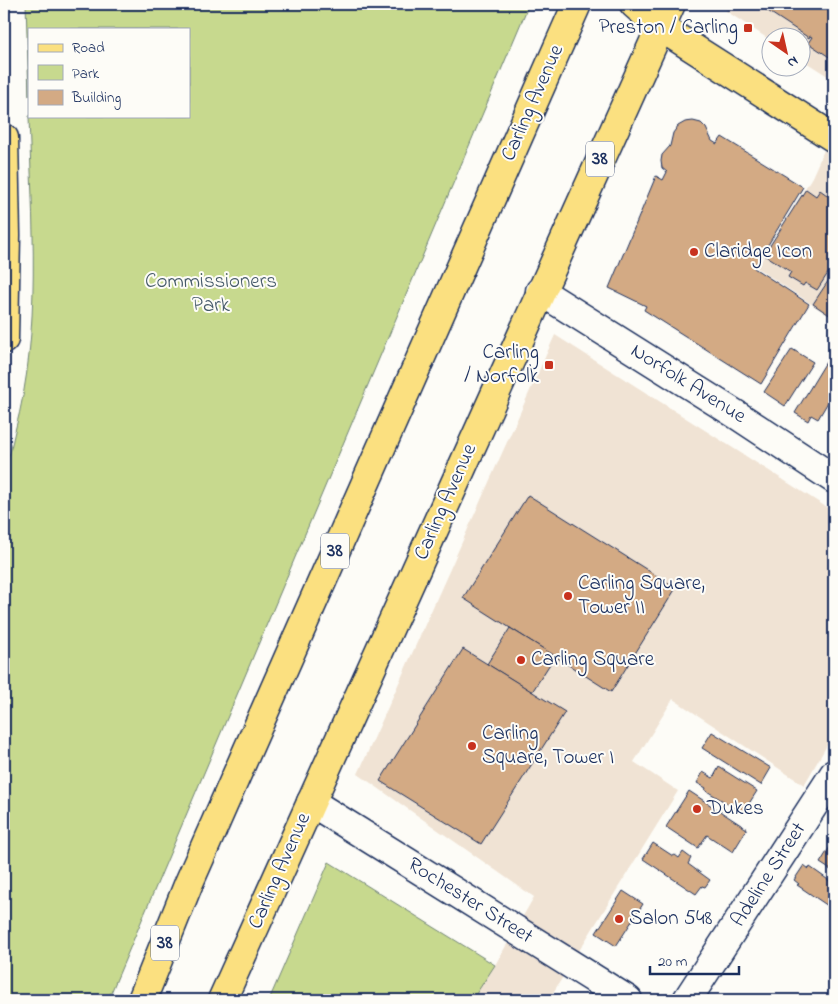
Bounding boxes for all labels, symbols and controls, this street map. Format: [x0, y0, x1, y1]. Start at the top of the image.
place label: Preston / Carling [599, 13, 738, 45]
marker: Preston / Carling [742, 22, 754, 34]
legend [28, 28, 190, 118]
north arrow [760, 28, 810, 78]
text: Road [72, 37, 105, 59]
street label: Carling Avenue [494, 39, 574, 167]
text: N [783, 50, 802, 73]
text: Park [72, 63, 100, 85]
text: Building [71, 87, 121, 110]
road number: 38 [586, 142, 614, 176]
place label: Claridge Icon [704, 237, 812, 269]
marker: Claridge Icon [688, 246, 700, 258]
park label: Commissioners Park [145, 267, 277, 321]
street label: Norfolk Avenue [624, 337, 752, 432]
place label: Carling / Norfolk [464, 338, 540, 392]
marker: Carling / Norfolk [543, 359, 555, 371]
street label: Carling Avenue [407, 438, 487, 566]
road number: 38 [321, 534, 349, 568]
place label: Carling Square, Tower II [578, 569, 705, 623]
marker: Carling Square, Tower II [562, 590, 574, 602]
place label: Carling Square [531, 645, 655, 677]
marker: Carling Square [515, 654, 527, 666]
place label: Carling Square, Tower I [482, 719, 614, 773]
marker: Carling Square, Tower I [466, 740, 478, 752]
place label: Dukes [706, 794, 764, 824]
marker: Dukes [691, 803, 703, 815]
street label: Carling Avenue [241, 807, 321, 935]
street label: Adeline Street [724, 817, 814, 933]
street label: Rochester Street [401, 850, 539, 952]
place label: Salon 548 [629, 904, 713, 934]
marker: Salon 548 [613, 913, 625, 925]
road number: 38 [151, 926, 179, 960]
scale bar [650, 944, 739, 976]
text: 20 m [658, 951, 688, 973]

